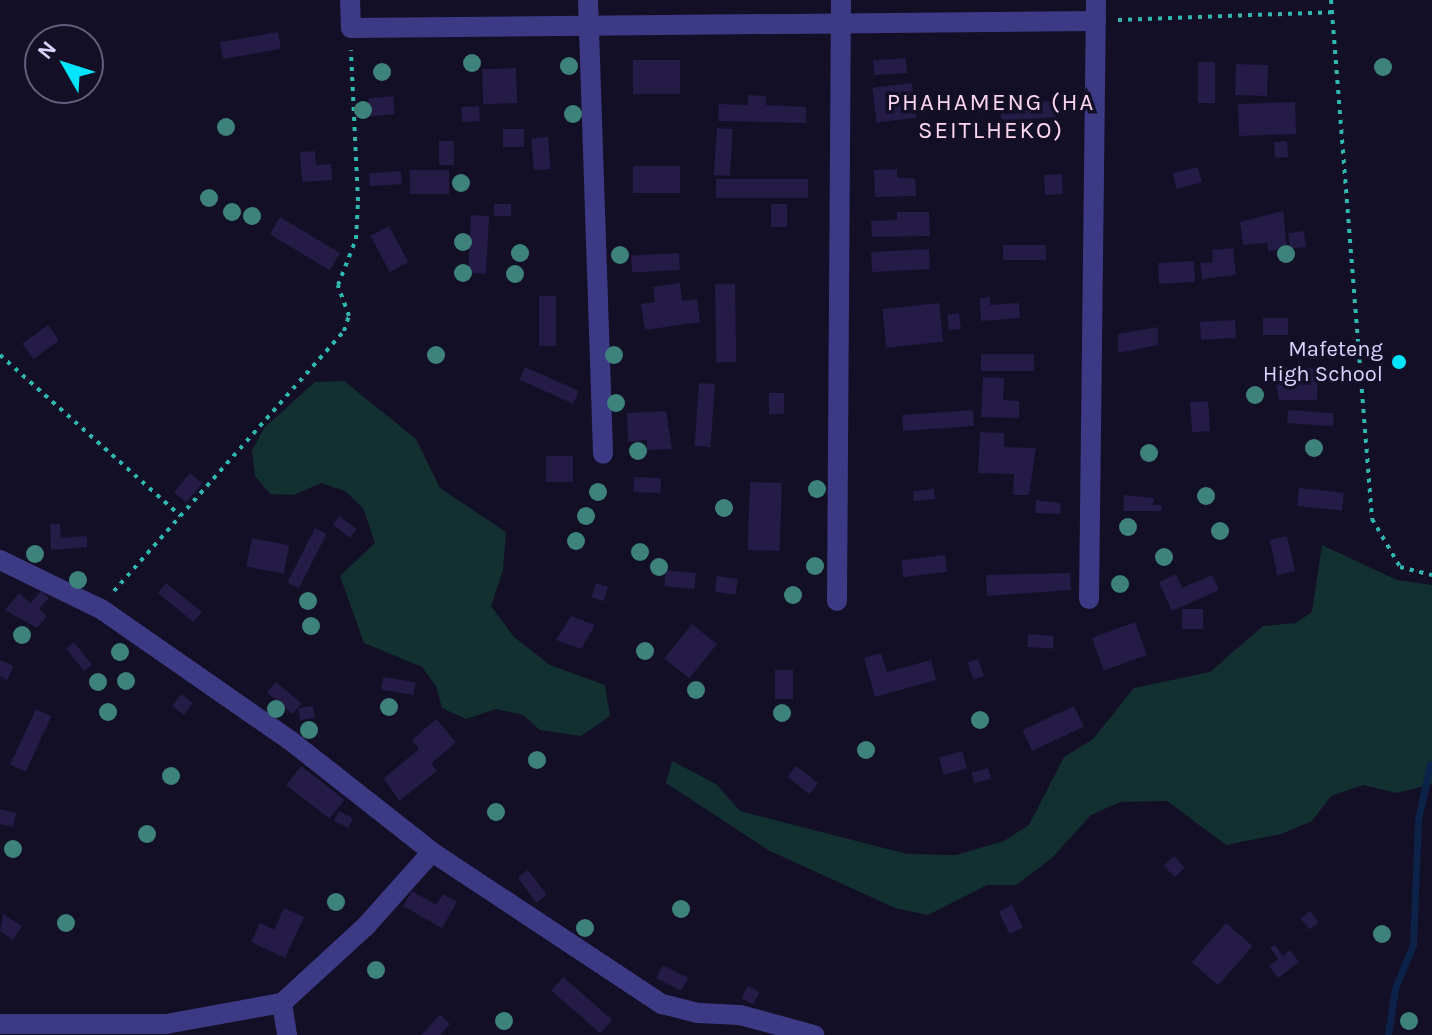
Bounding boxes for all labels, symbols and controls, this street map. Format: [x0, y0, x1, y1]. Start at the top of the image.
north arrow [24, 24, 104, 104]
text: N [32, 36, 62, 64]
district label: PHAHAMENG (HA SEITLHEKO) [887, 89, 1095, 145]
place label: Mafeteng High School [1263, 336, 1383, 388]
marker: Mafeteng High School [1390, 353, 1408, 371]

